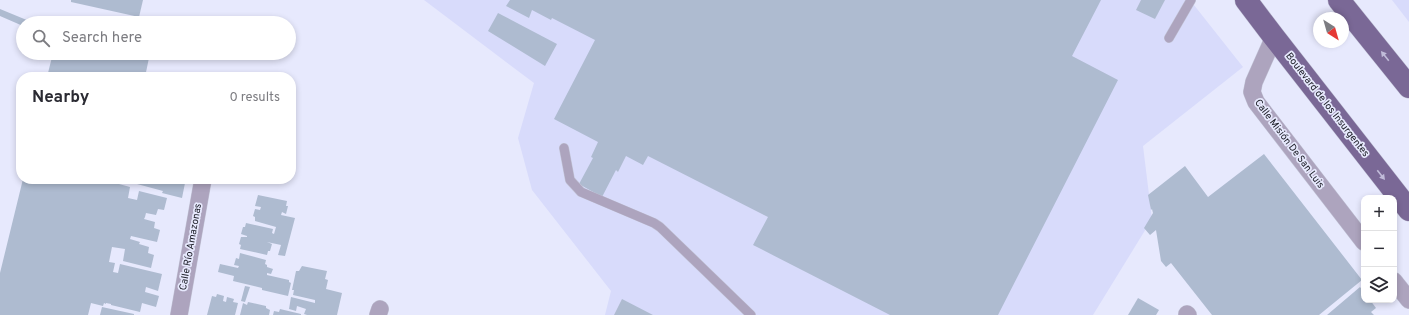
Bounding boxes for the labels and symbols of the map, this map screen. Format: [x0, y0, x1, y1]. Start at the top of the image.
north arrow [1313, 12, 1349, 48]
street label: Boulevard de los Insurgentes [1282, 50, 1372, 160]
one-way arrow [1380, 51, 1389, 62]
street label: Calle Misión De San Luis [1251, 97, 1327, 191]
one-way arrow [1377, 169, 1386, 180]
street label: Calle Río Amazonas [177, 202, 205, 292]

